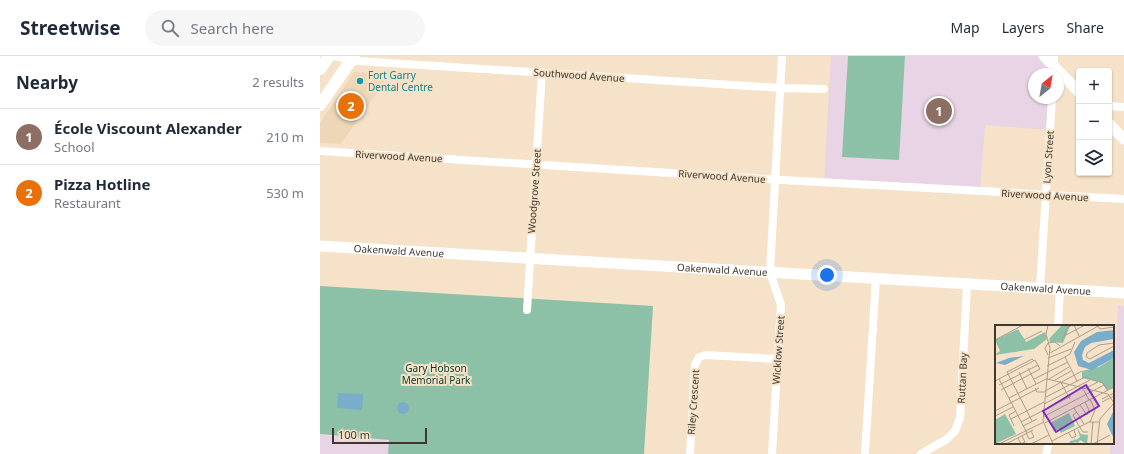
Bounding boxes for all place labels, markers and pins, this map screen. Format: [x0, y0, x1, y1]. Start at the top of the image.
place label: Fort Garry Dental Centre [368, 68, 433, 94]
marker: Fort Garry Dental Centre [355, 76, 365, 86]
pin: 2 [338, 91, 364, 121]
pin: 1 [926, 96, 952, 126]

